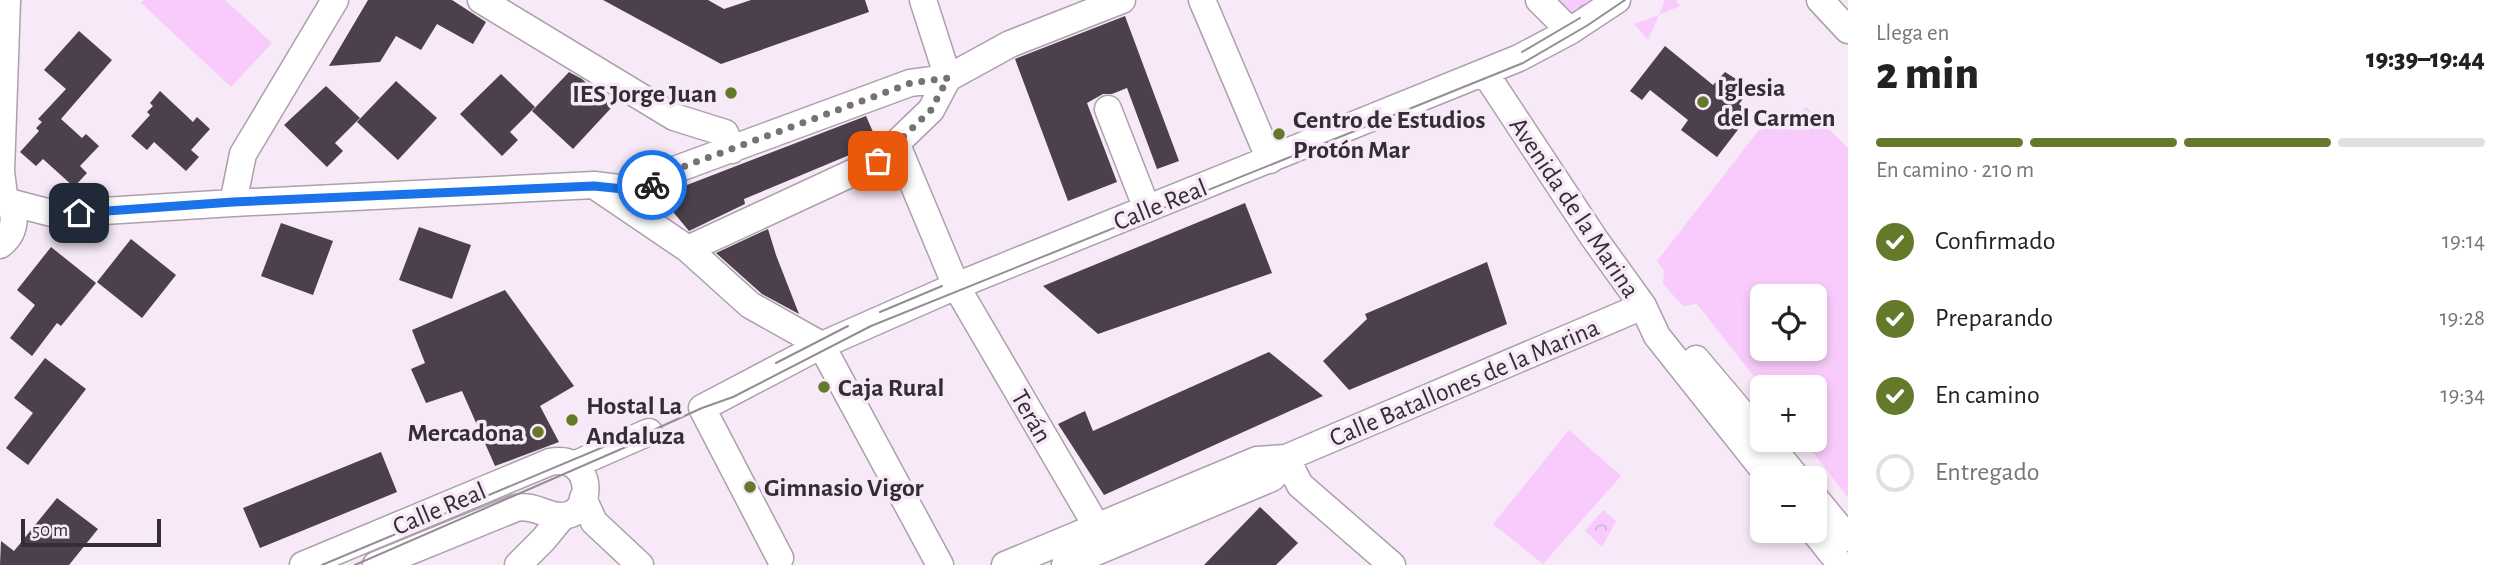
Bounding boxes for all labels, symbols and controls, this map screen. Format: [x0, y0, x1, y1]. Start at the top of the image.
text: Llega en [1876, 22, 1949, 45]
text: 19:39–19:44 [2366, 46, 2485, 72]
text: 2 min [1876, 51, 1979, 97]
place label: Iglesia del Carmen [1717, 75, 1835, 131]
place label: IES Jorge Juan [572, 81, 717, 107]
marker: IES Jorge Juan [723, 85, 739, 101]
marker: Iglesia del Carmen [1695, 94, 1711, 110]
place label: Centro de Estudios Protón Mar [1293, 107, 1485, 163]
street label: Avenida de la Marina [1504, 113, 1644, 302]
marker: Centro de Estudios Protón Mar [1271, 126, 1287, 142]
pin [848, 131, 908, 191]
icon: bag [859, 142, 897, 180]
courier [617, 150, 687, 220]
text: En camino · 210 m [1876, 159, 2034, 182]
icon: bike [633, 166, 671, 204]
street label: Calle Real [1110, 174, 1211, 235]
pin [49, 183, 109, 243]
icon: home [60, 194, 98, 232]
icon: check [1876, 223, 1914, 261]
text: Confirmado [1935, 228, 2056, 254]
text: 19:14 [2442, 230, 2485, 253]
map controls [1750, 284, 1827, 543]
button: locate [1750, 284, 1827, 361]
icon: check [1876, 300, 1914, 338]
text: Preparando [1935, 305, 2053, 331]
text: 19:28 [2440, 307, 2485, 330]
street label: Calle Batallones de la Marina [1326, 314, 1603, 452]
place label: Caja Rural [838, 375, 944, 401]
button: + [1750, 375, 1827, 452]
icon: check [1876, 377, 1914, 415]
marker: Caja Rural [816, 379, 832, 395]
text: En camino [1935, 382, 2040, 408]
text: 19:34 [2440, 384, 2485, 407]
street label: Terán [1006, 386, 1056, 447]
place label: Hostal La Andaluza [586, 393, 685, 449]
marker: Hostal La Andaluza [564, 412, 580, 428]
place label: Mercadona [407, 420, 524, 446]
marker: Mercadona [530, 424, 546, 440]
text: Entregado [1935, 459, 2040, 485]
button: − [1750, 466, 1827, 543]
place label: Gimnasio Vigor [764, 475, 924, 501]
street label: Calle Real [389, 478, 490, 540]
marker: Gimnasio Vigor [742, 479, 758, 495]
scale bar [21, 516, 161, 548]
text: 50 m [32, 521, 68, 540]

